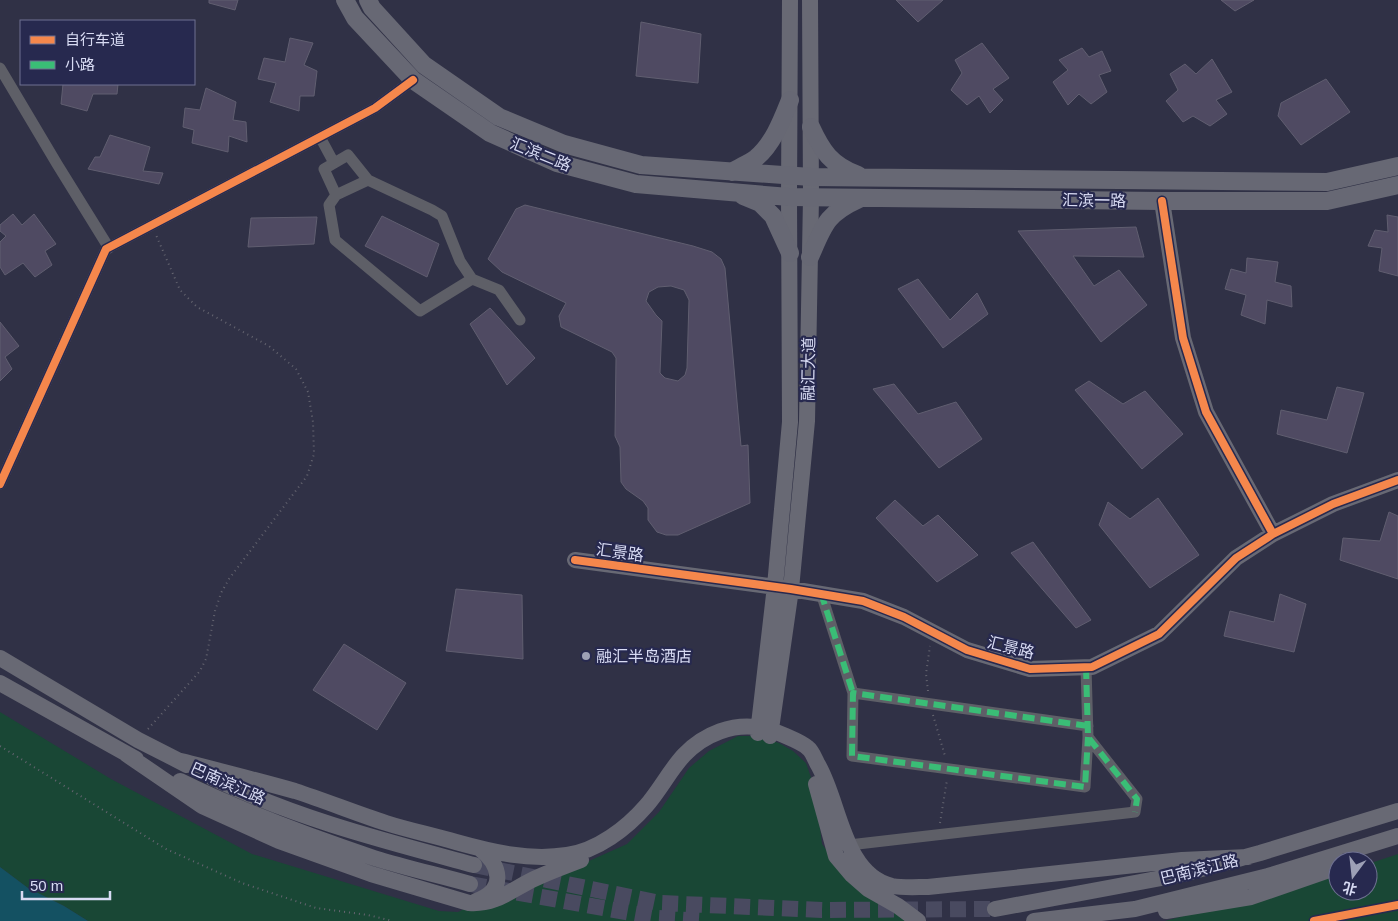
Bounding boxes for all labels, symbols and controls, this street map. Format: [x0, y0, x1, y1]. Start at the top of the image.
legend [20, 20, 195, 85]
text: 自行车道 [65, 31, 125, 48]
text: 小路 [65, 56, 95, 73]
street label: 汇滨二路 [508, 135, 574, 174]
street label: 汇滨一路 [1062, 191, 1126, 210]
street label: 融汇大道 [799, 337, 818, 401]
street label: 汇景路 [595, 541, 645, 564]
street label: 汇景路 [986, 633, 1036, 662]
place label: 融汇半岛酒店 [596, 648, 692, 665]
marker: 融汇半岛酒店 [580, 650, 592, 662]
street label: 巴南滨江路 [188, 759, 268, 807]
north arrow [1328, 851, 1378, 901]
street label: 巴南滨江路 [1158, 852, 1240, 887]
scale bar [22, 868, 110, 900]
text: 50 m [30, 877, 63, 894]
text: 北 [1341, 879, 1358, 898]

